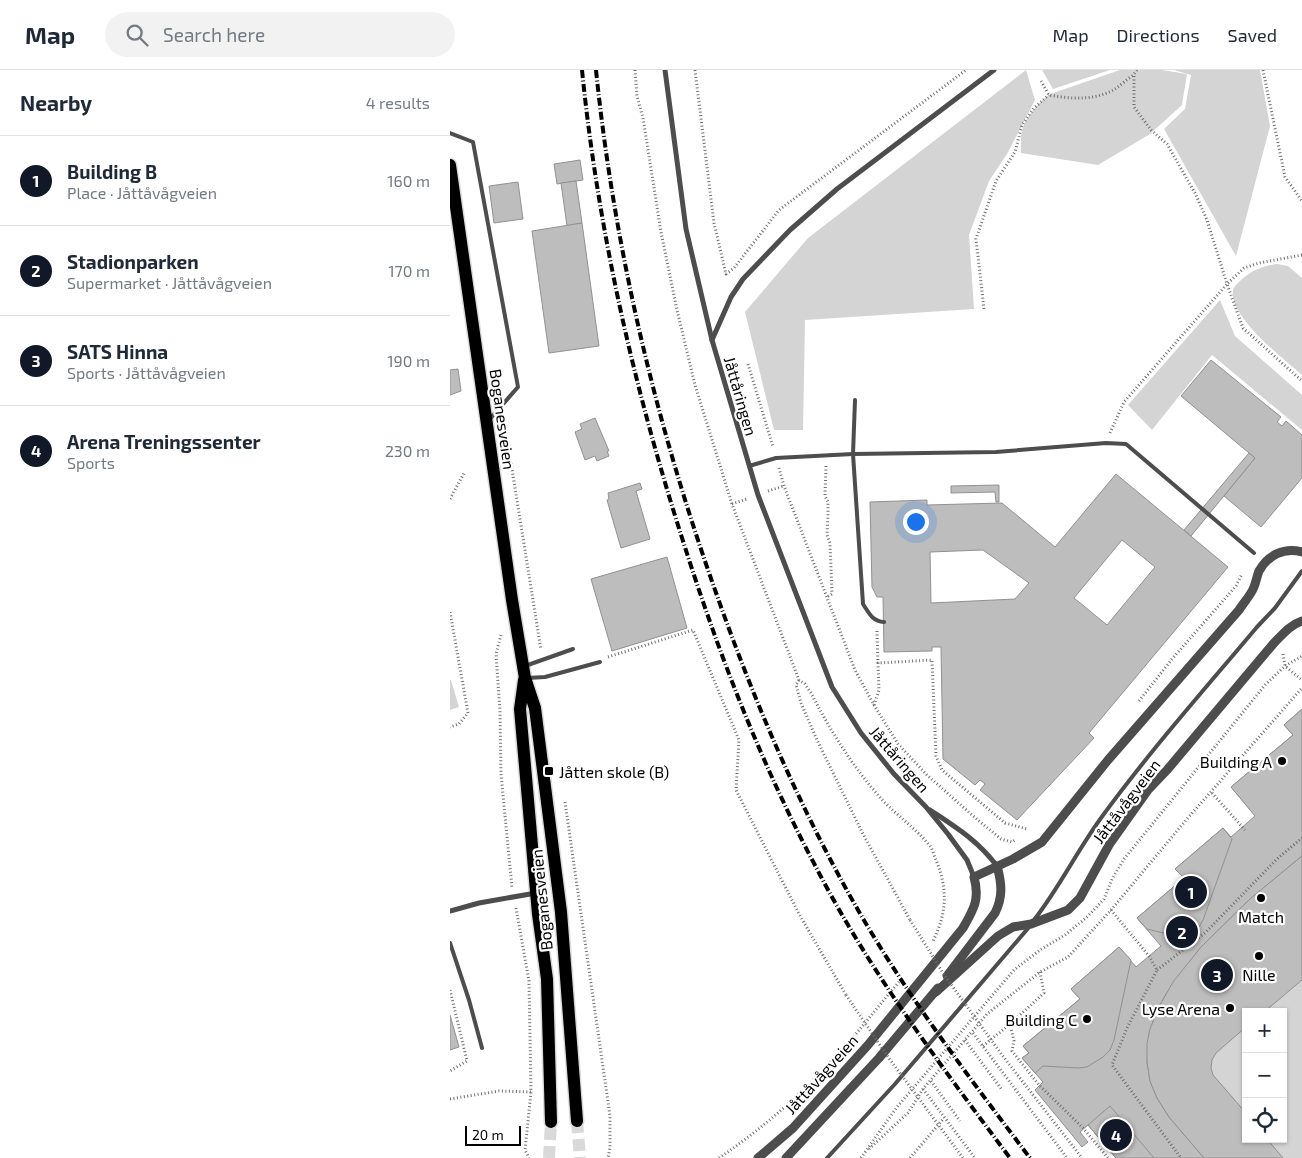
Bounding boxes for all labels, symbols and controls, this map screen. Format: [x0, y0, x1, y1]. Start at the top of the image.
search box [105, 12, 455, 57]
text: Map [25, 20, 75, 49]
icon: search [123, 21, 151, 49]
text: Search here [163, 23, 265, 46]
text: Map [1052, 24, 1089, 46]
text: Directions [1117, 24, 1200, 46]
text: Saved [1228, 24, 1277, 46]
text: Nearby [20, 90, 92, 115]
text: 4 results [366, 93, 430, 112]
text: Building B [67, 160, 157, 183]
text: 1 [33, 171, 39, 190]
text: 160 m [387, 171, 430, 190]
text: Place · Jåttåvågveien [67, 183, 217, 202]
text: Stadionparken [67, 250, 199, 273]
text: 2 [31, 261, 41, 280]
text: 170 m [388, 261, 430, 280]
text: Supermarket · Jåttåvågveien [67, 273, 272, 292]
text: SATS Hinna [67, 340, 168, 363]
text: 3 [31, 351, 41, 370]
text: 190 m [387, 351, 430, 370]
street label: Jåttåringen [721, 354, 761, 438]
text: Sports · Jåttåvågveien [67, 363, 226, 382]
street label: Boganesveien [487, 367, 519, 471]
text: Arena Treningssenter [67, 430, 261, 453]
text: 4 [31, 441, 41, 460]
text: 230 m [385, 441, 430, 460]
text: Sports [67, 453, 115, 472]
your location [903, 509, 929, 535]
street label: Jåttåringen [866, 722, 934, 796]
place label: Building A [1200, 752, 1272, 771]
street label: Jåttåvågveien [1088, 755, 1164, 847]
marker: Building A [1276, 755, 1288, 767]
place label: Jåtten skole (B) [559, 762, 669, 781]
marker: Jåtten skole (B) [543, 765, 555, 777]
street label: Boganesveien [526, 849, 556, 951]
pin: 1 [1175, 873, 1207, 911]
marker: Match [1255, 892, 1267, 904]
place label: Match [1238, 907, 1284, 926]
pin: 2 [1166, 913, 1198, 951]
marker: Nille [1253, 950, 1265, 962]
pin: 3 [1201, 956, 1233, 994]
place label: Nille [1242, 965, 1276, 984]
place label: Lyse Arena [1142, 999, 1220, 1018]
marker: Lyse Arena [1224, 1002, 1236, 1014]
map controls [1242, 1008, 1287, 1143]
button: + [1242, 1008, 1287, 1053]
place label: Building C [1005, 1010, 1077, 1029]
marker: Building C [1081, 1013, 1093, 1025]
street label: Jåttåvågveien [780, 1030, 862, 1118]
button: − [1242, 1053, 1287, 1098]
button: locate [1242, 1098, 1287, 1143]
pin: 4 [1100, 1116, 1132, 1154]
scale bar [465, 1123, 521, 1146]
text: 20 m [472, 1126, 504, 1143]

